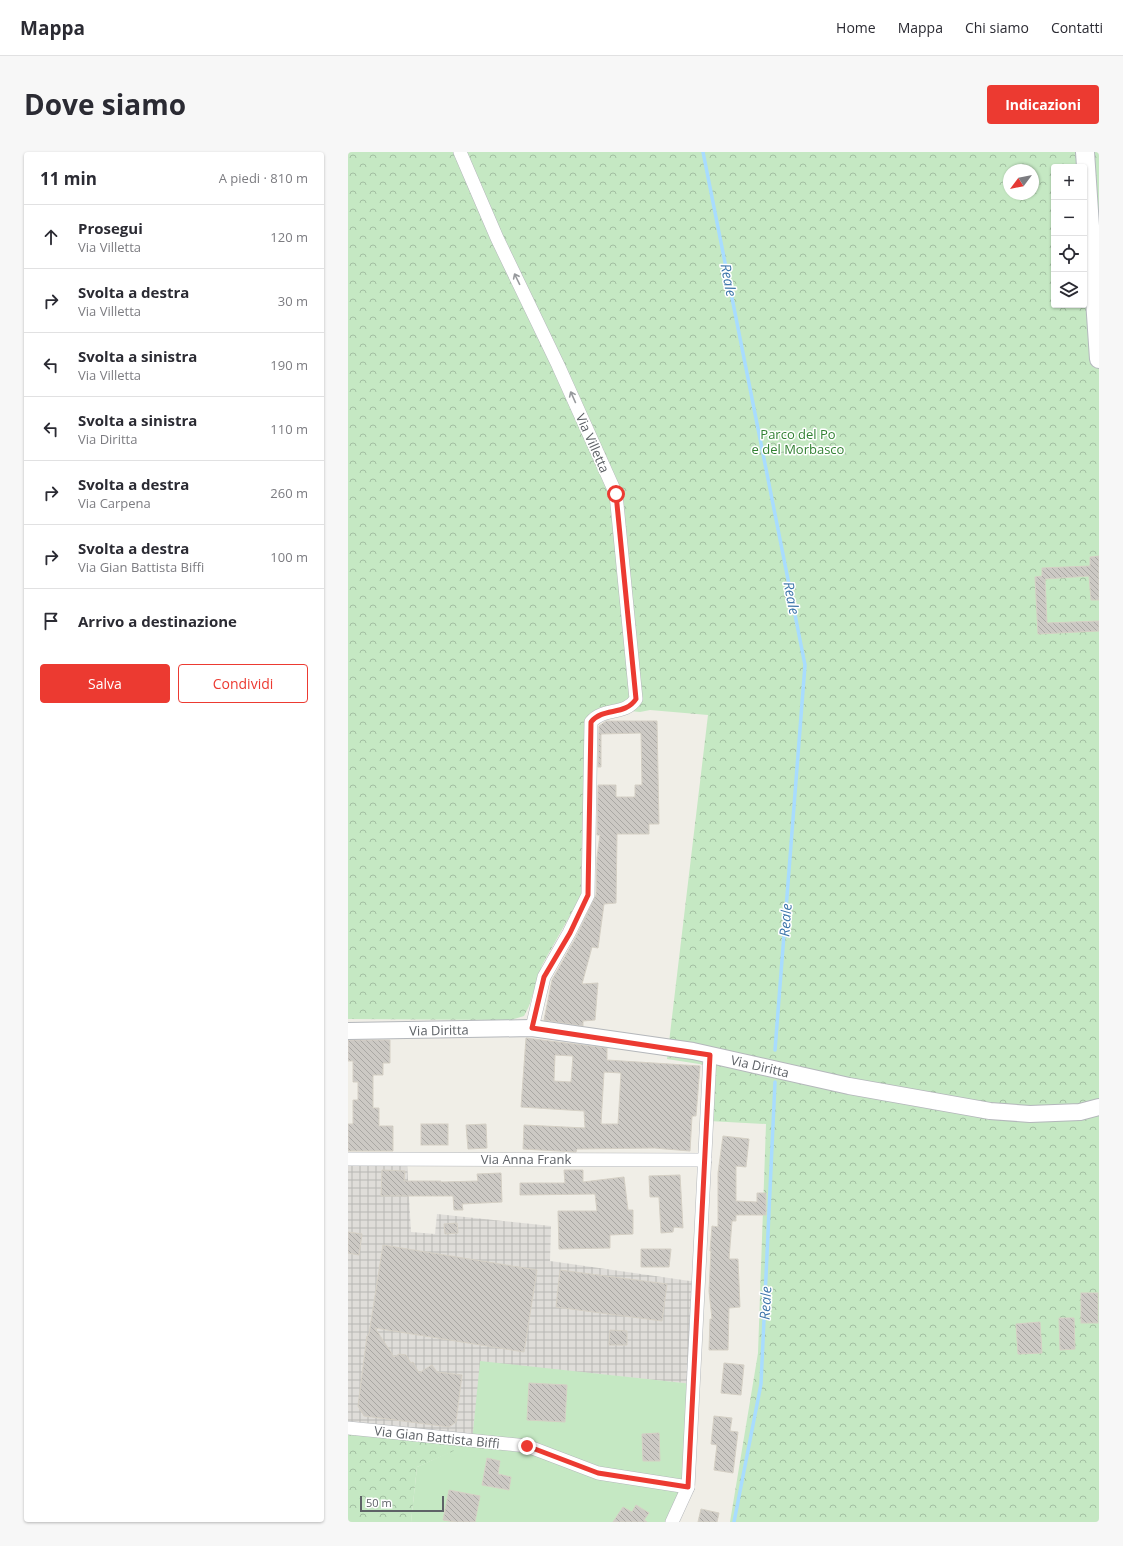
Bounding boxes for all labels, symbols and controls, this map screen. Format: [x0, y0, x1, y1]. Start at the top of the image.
text: Mappa [20, 15, 85, 41]
text: Home [836, 18, 876, 37]
text: Mappa [898, 18, 943, 37]
text: Chi siamo [965, 18, 1029, 37]
text: Contatti [1051, 18, 1103, 37]
text: Dove siamo [24, 85, 186, 123]
button: Indicazioni [987, 85, 1099, 124]
north arrow [1003, 164, 1039, 200]
map controls [1051, 164, 1087, 308]
button: + [1051, 164, 1087, 200]
text: 11 min [40, 167, 97, 190]
text: A piedi · 810 m [219, 169, 308, 187]
button: − [1051, 200, 1087, 236]
text: Prosegui [78, 218, 143, 238]
icon: ahead [40, 226, 62, 248]
text: 120 m [270, 228, 308, 246]
button: locate [1051, 236, 1087, 272]
text: Via Villetta [78, 238, 141, 256]
water label: Reale [716, 262, 742, 298]
button: layers [1051, 272, 1087, 308]
one-way arrow [513, 274, 520, 286]
text: Svolta a destra [78, 282, 189, 302]
icon: right [40, 290, 62, 312]
text: 30 m [278, 292, 308, 310]
text: Via Villetta [78, 302, 141, 320]
text: Svolta a sinistra [78, 346, 197, 366]
icon: left [40, 354, 62, 376]
text: 190 m [270, 356, 308, 374]
text: Via Villetta [78, 366, 141, 384]
one-way arrow [568, 391, 576, 403]
text: Svolta a sinistra [78, 410, 197, 430]
street label: Via Villetta [572, 411, 614, 475]
icon: left [40, 418, 62, 440]
text: 110 m [270, 420, 308, 438]
park label: Parco del Po e del Morbasco [752, 425, 845, 458]
text: Via Diritta [78, 430, 137, 448]
text: Svolta a destra [78, 474, 189, 494]
icon: right [40, 482, 62, 504]
text: 260 m [270, 484, 308, 502]
route start [607, 485, 625, 503]
text: Via Carpena [78, 494, 151, 512]
text: Svolta a destra [78, 538, 189, 558]
icon: right [40, 546, 62, 568]
text: 100 m [270, 548, 308, 566]
text: Via Gian Battista Biffi [78, 558, 204, 576]
water label: Reale [779, 580, 805, 616]
icon: arrive [40, 610, 62, 632]
text: Arrivo a destinazione [78, 611, 237, 631]
button: Salva [40, 664, 170, 703]
button: Condividi [178, 664, 308, 703]
water label: Reale [774, 903, 796, 937]
street label: Via Diritta [409, 1020, 469, 1040]
street label: Via Diritta [729, 1051, 791, 1081]
street label: Via Anna Frank [481, 1150, 571, 1168]
water label: Reale [755, 1286, 775, 1320]
street label: Via Gian Battista Biffi [373, 1421, 501, 1453]
route end [518, 1437, 536, 1455]
scale bar [360, 1494, 444, 1513]
text: 50 m [366, 1495, 392, 1510]

